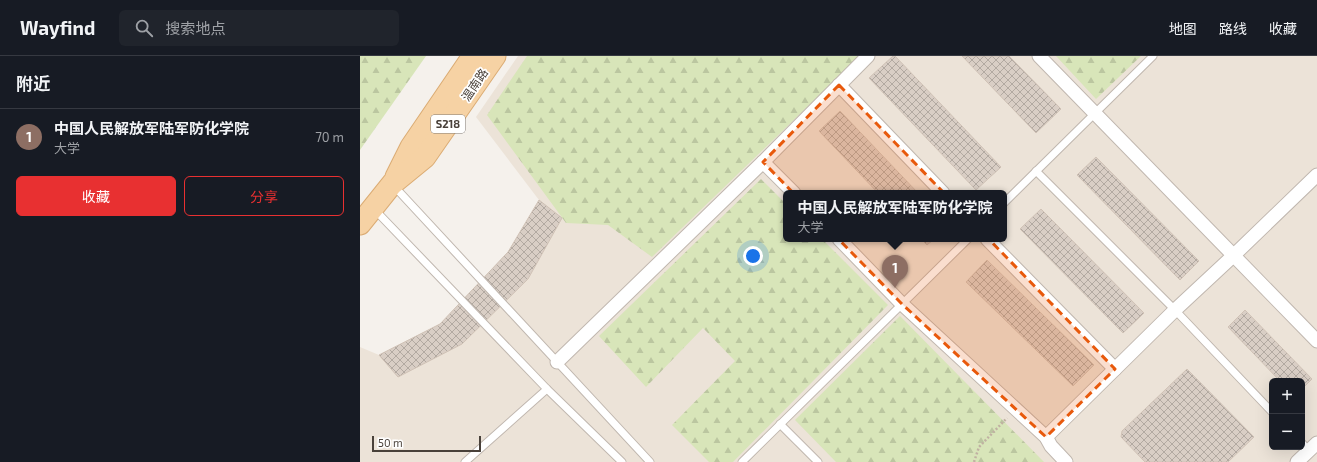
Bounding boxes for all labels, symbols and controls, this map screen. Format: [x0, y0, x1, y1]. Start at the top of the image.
search box [119, 10, 399, 46]
text: Wayfind [20, 16, 95, 39]
icon: search [133, 17, 155, 39]
text: 搜索地点 [165, 19, 225, 37]
text: 地图 [1169, 20, 1197, 37]
text: 路线 [1219, 20, 1247, 37]
text: 收藏 [1269, 20, 1297, 37]
street label: 温南路 [458, 66, 490, 103]
text: 附近 [16, 73, 50, 93]
road number: S218 [431, 115, 465, 133]
text: 中国人民解放军陆军防化学院 [54, 119, 249, 137]
text: 1 [26, 129, 32, 145]
text: 70 m [315, 129, 344, 145]
text: 大学 [54, 140, 80, 156]
button: 收藏 [16, 176, 176, 216]
button: 分享 [184, 176, 344, 216]
popup [783, 190, 1007, 242]
text: 中国人民解放军陆军防化学院 [797, 198, 993, 216]
text: 大学 [797, 219, 824, 235]
your location [743, 246, 763, 266]
pin: 1 [882, 255, 908, 288]
map controls [1269, 378, 1305, 450]
button: + [1269, 378, 1305, 414]
button: − [1269, 414, 1305, 450]
scale bar [372, 434, 481, 453]
text: 50 m [378, 436, 403, 449]

